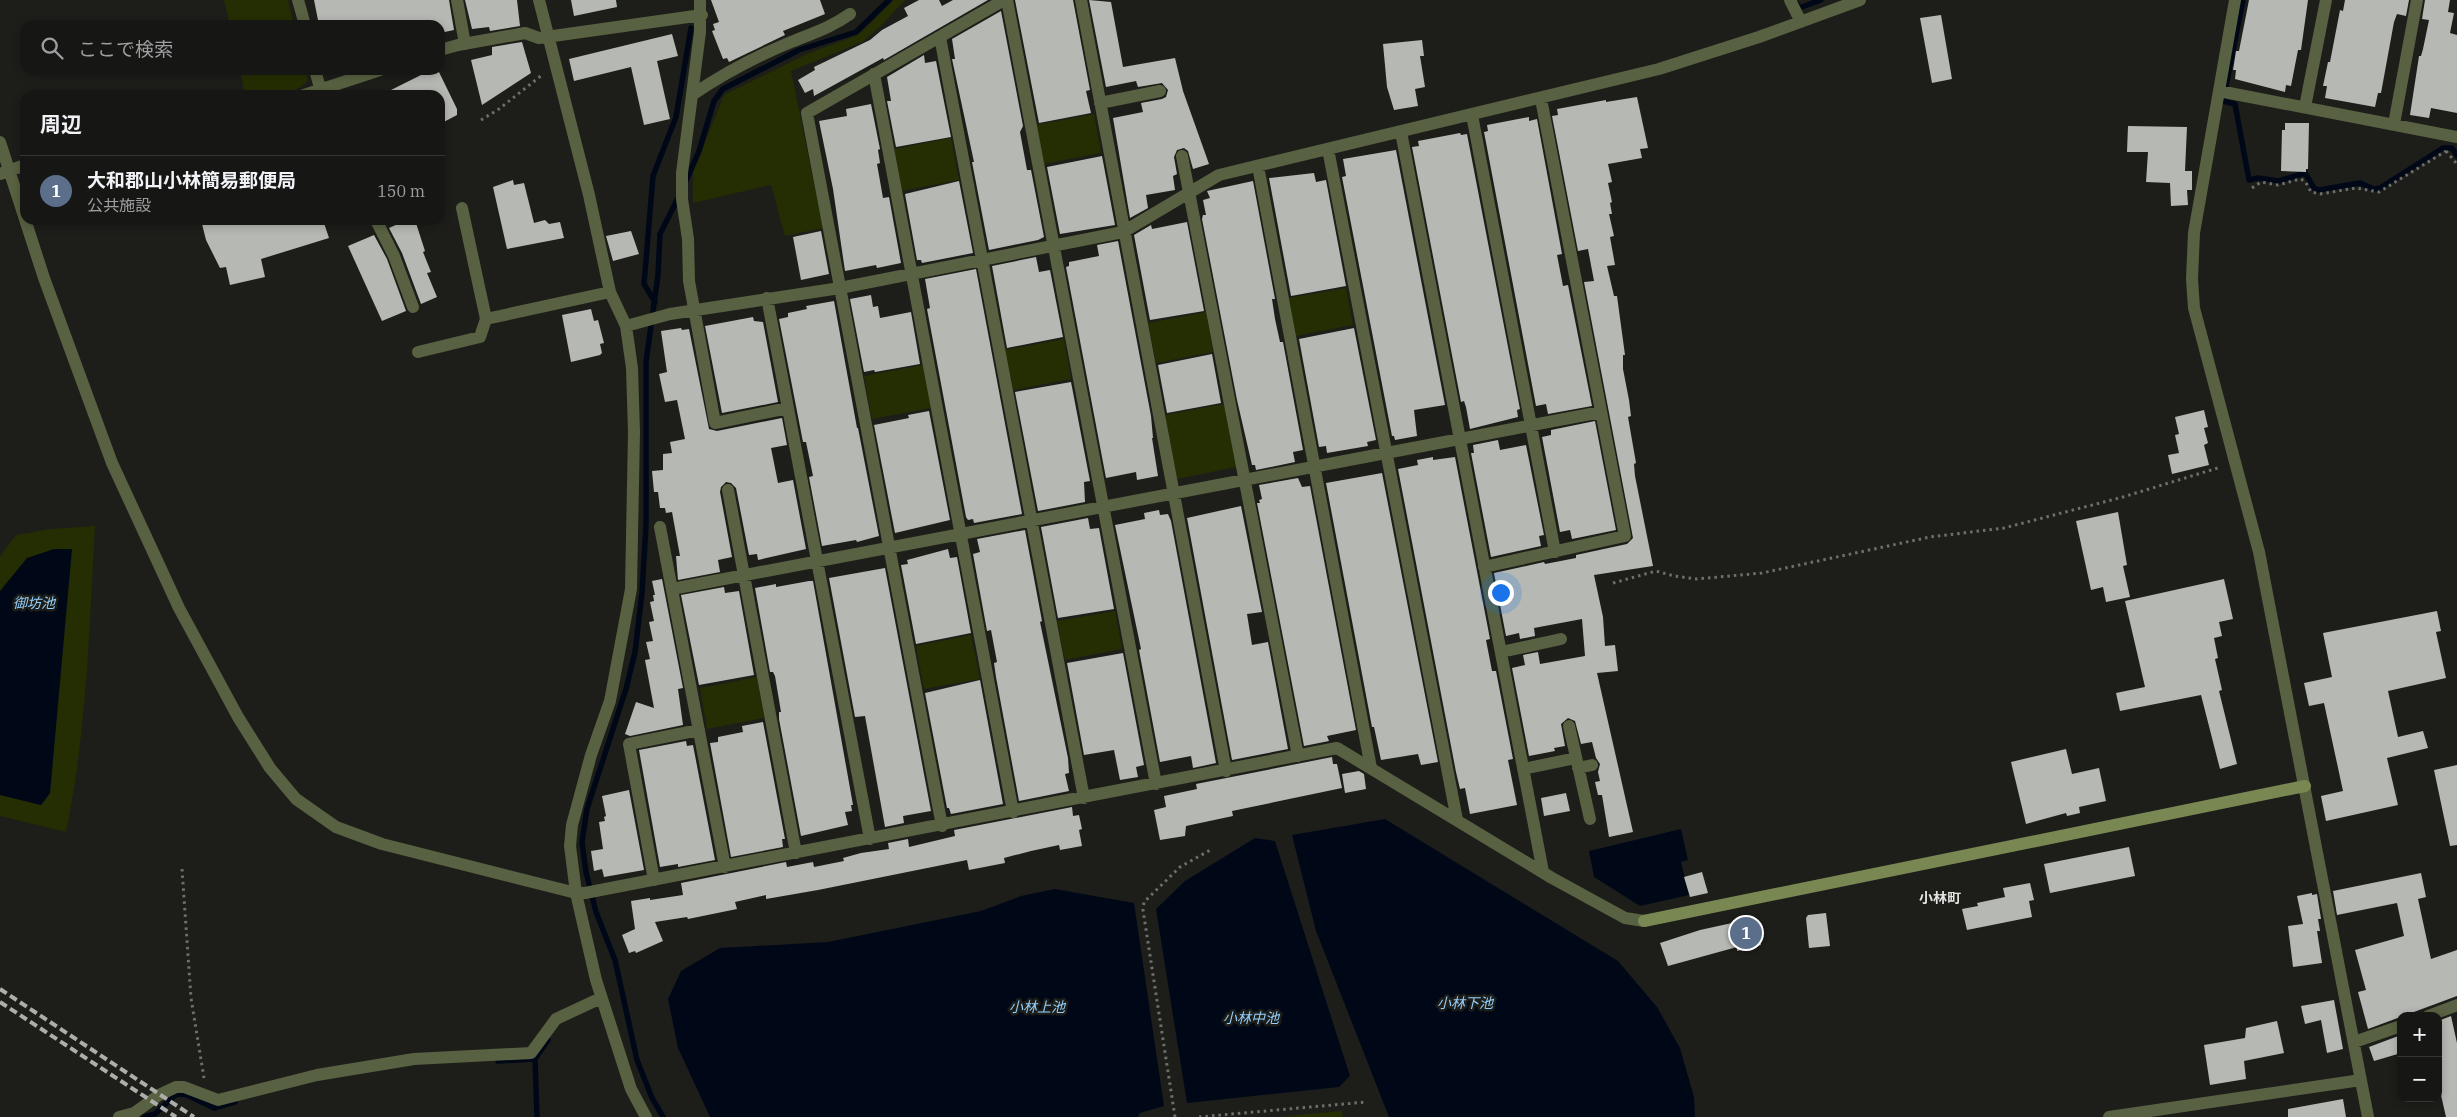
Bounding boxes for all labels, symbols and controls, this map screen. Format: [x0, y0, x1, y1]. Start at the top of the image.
search box [20, 20, 445, 75]
icon: search [38, 34, 66, 62]
text: ここで検索 [78, 37, 173, 61]
text: 周辺 [40, 110, 82, 138]
text: 大和郡山小林簡易郵便局 [87, 168, 296, 192]
text: 1 [51, 181, 61, 201]
text: 150 m [377, 181, 425, 201]
text: 公共施設 [87, 195, 151, 215]
your location [1488, 580, 1514, 606]
water label: 御坊池 [13, 594, 57, 612]
district label: 小林町 [1919, 889, 1961, 907]
pin: 1 [1730, 914, 1762, 952]
water label: 小林下池 [1437, 994, 1495, 1012]
water label: 小林上池 [1009, 998, 1067, 1016]
water label: 小林中池 [1223, 1009, 1281, 1027]
map controls [2397, 1012, 2442, 1102]
button: + [2397, 1012, 2442, 1057]
button: − [2397, 1057, 2442, 1102]

